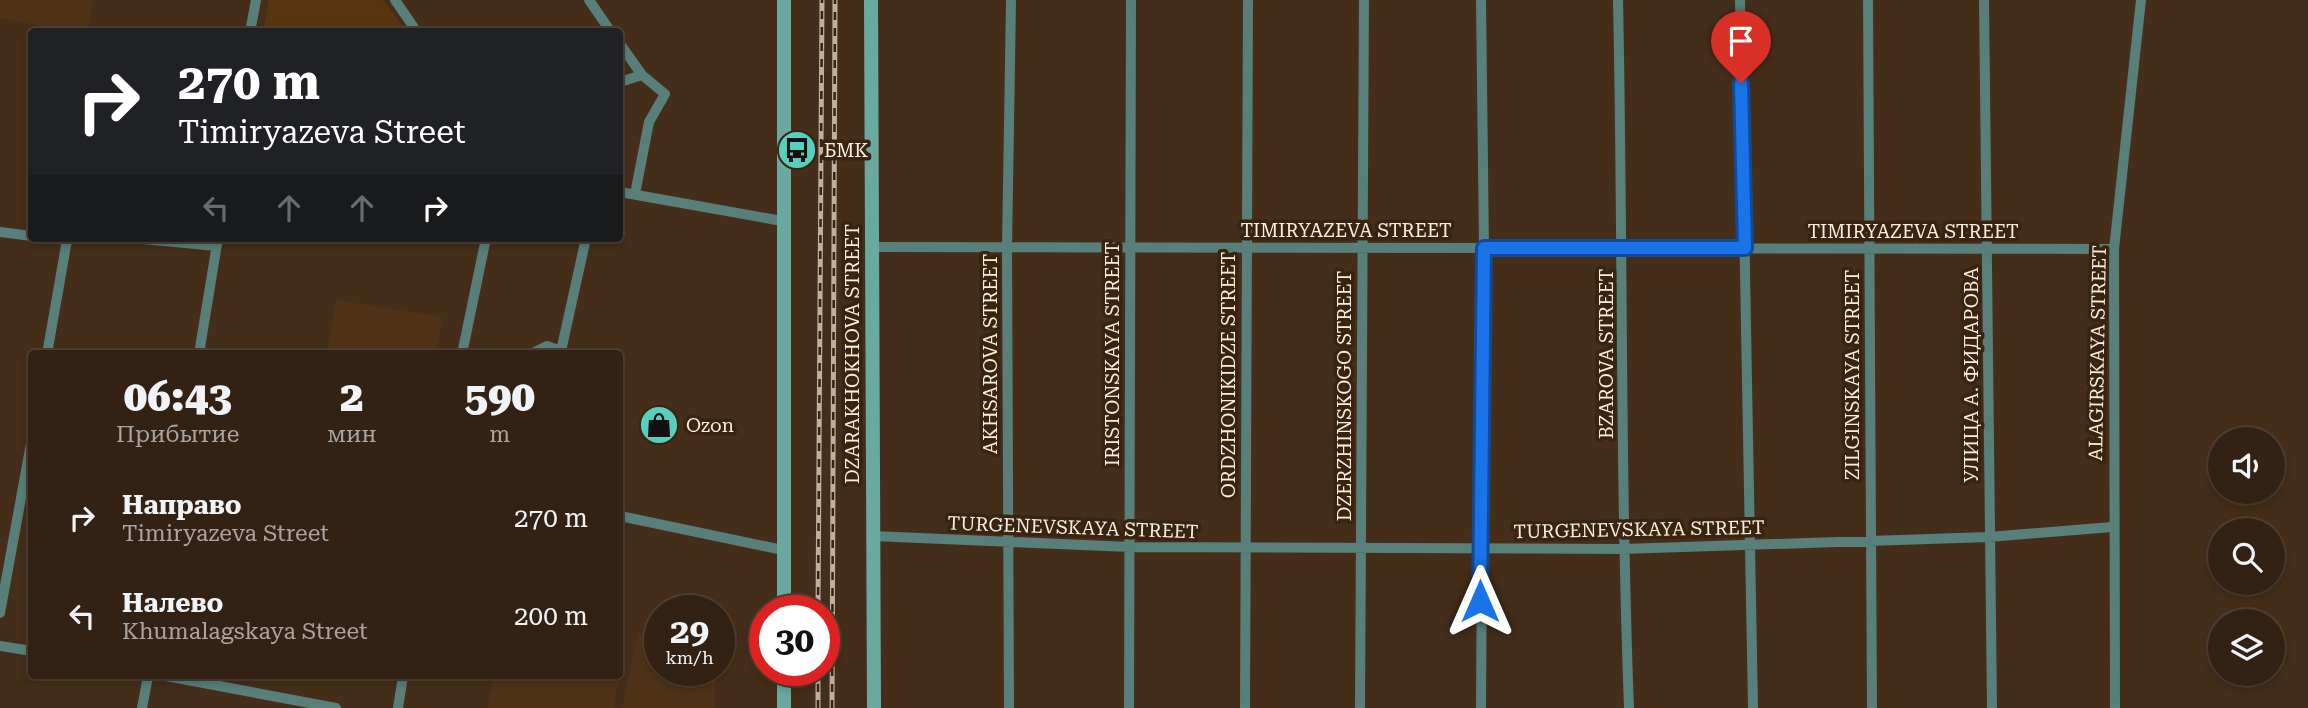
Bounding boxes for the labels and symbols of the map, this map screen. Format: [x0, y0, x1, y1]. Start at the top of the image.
pin [1711, 11, 1771, 83]
bus stop icon: БМК [776, 129, 818, 171]
place label: БМК [824, 139, 868, 162]
street label: TIMIRYAZEVA STREET [1240, 219, 1452, 242]
street label: TIMIRYAZEVA STREET [1807, 220, 2019, 243]
street label: DZARAKHOKHOVA STREET [841, 224, 864, 484]
street label: IRISTONSKAYA STREET [1101, 242, 1124, 466]
street label: ALAGIRSKAYA STREET [2084, 245, 2111, 461]
street label: ORDZHONIKIDZE STREET [1217, 252, 1240, 498]
street label: AKHSAROVA STREET [979, 254, 1002, 454]
street label: УЛИЦА А. ФИДАРОВА [1960, 267, 1983, 483]
street label: BZAROVA STREET [1595, 269, 1618, 439]
street label: ZILGINSKAYA STREET [1841, 270, 1864, 480]
street label: DZERZHINSKOGO STREET [1333, 271, 1356, 521]
shop icon: Ozon [638, 404, 680, 446]
place label: Ozon [686, 414, 734, 437]
street label: TURGENEVSKAYA STREET [947, 512, 1199, 543]
street label: TURGENEVSKAYA STREET [1513, 516, 1765, 543]
position arrow [1443, 564, 1517, 638]
speed limit sign: 30 [749, 595, 840, 686]

